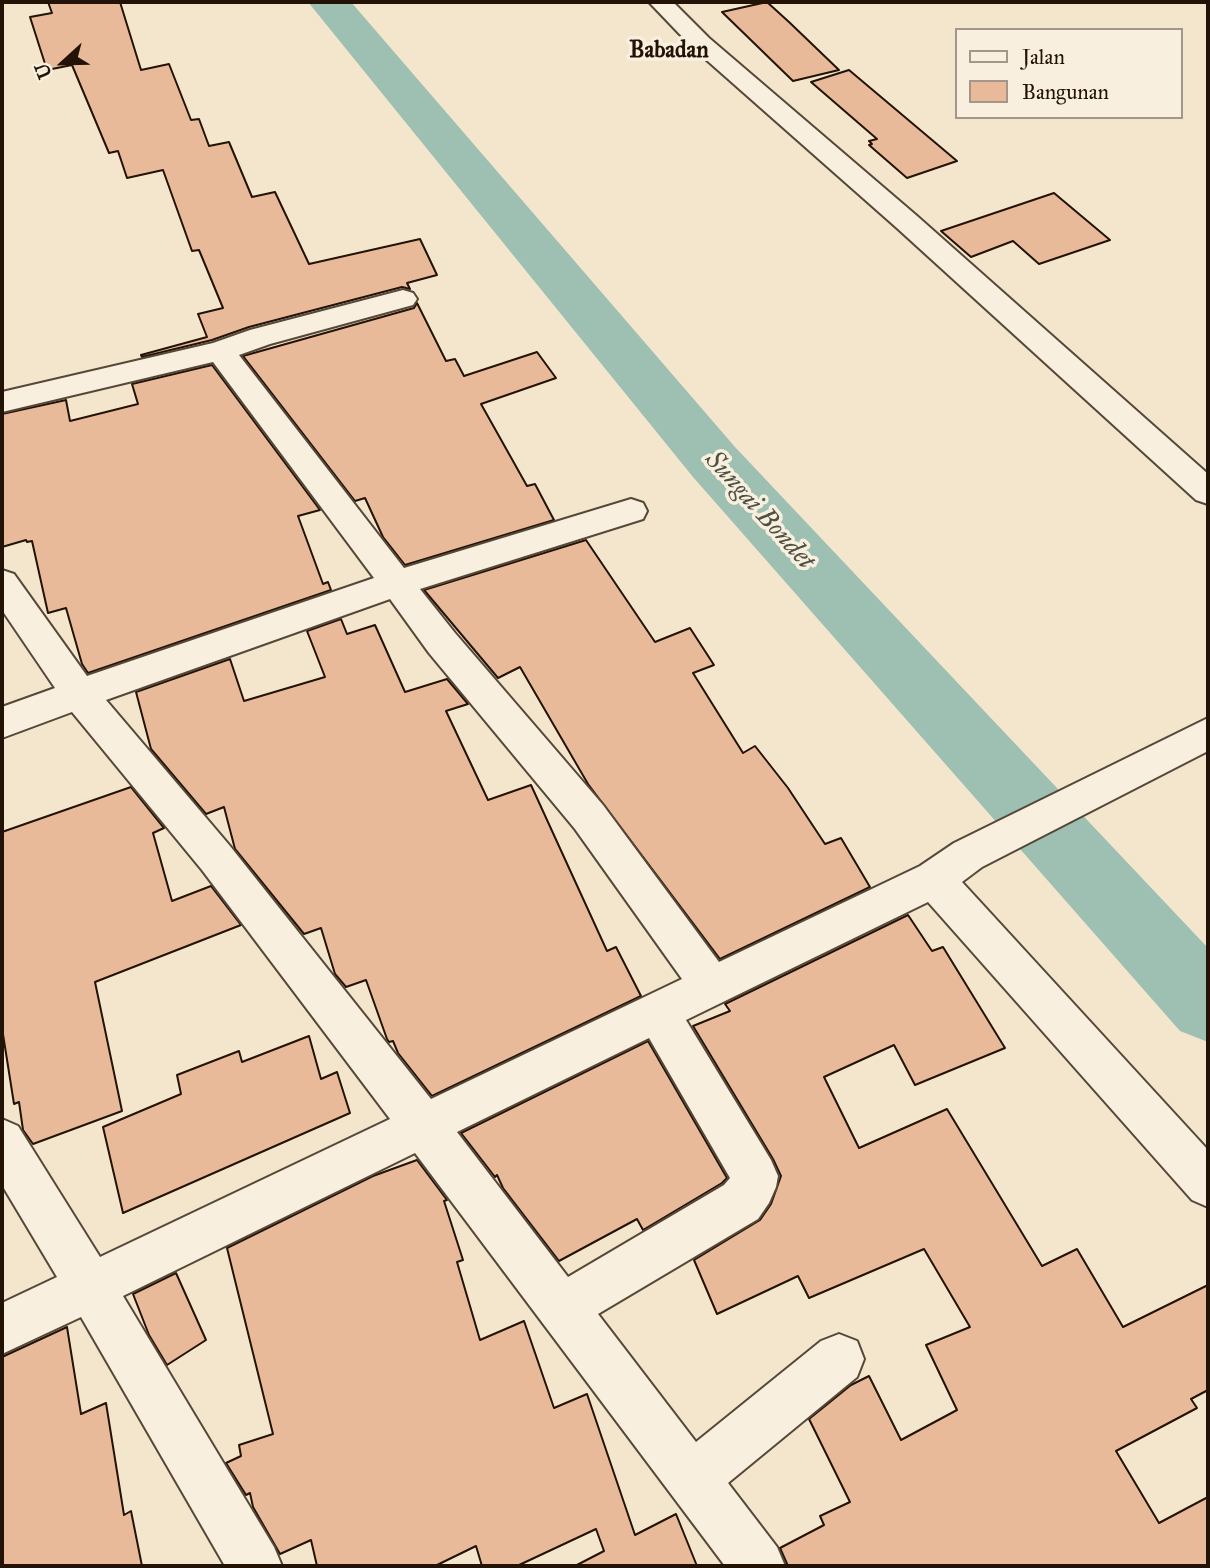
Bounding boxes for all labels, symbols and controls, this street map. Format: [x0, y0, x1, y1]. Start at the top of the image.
north arrow [28, 28, 98, 98]
legend [954, 28, 1182, 119]
district label: Babadan [629, 37, 709, 65]
text: Jalan [1022, 44, 1065, 70]
text: U [30, 60, 57, 82]
text: Bangunan [1022, 79, 1109, 105]
water label: Sungai Bondet [698, 445, 820, 577]

